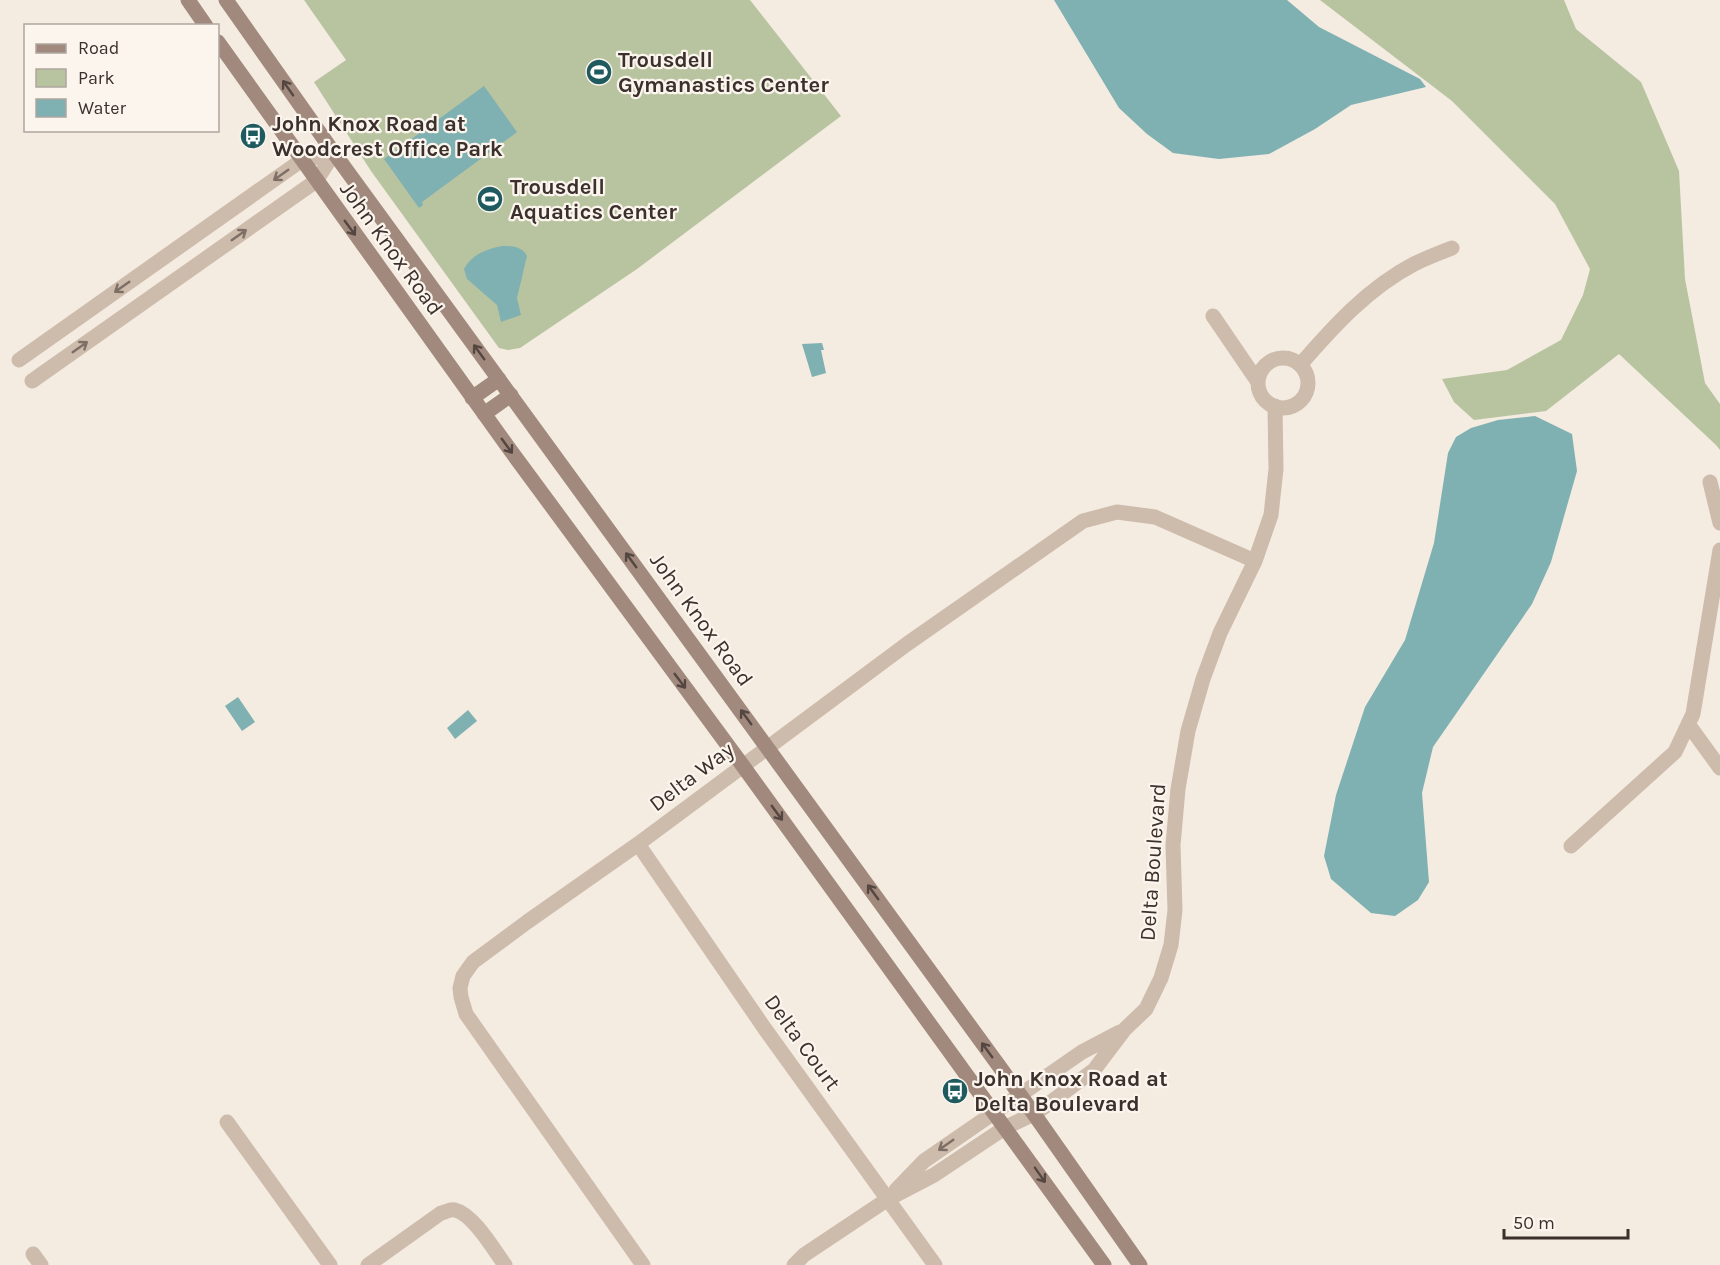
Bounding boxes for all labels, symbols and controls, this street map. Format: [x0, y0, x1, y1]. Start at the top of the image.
legend [24, 24, 219, 132]
text: Road [78, 37, 119, 59]
place label: Trousdell Gymanastics Center [618, 47, 829, 98]
sports icon: Trousdell Gymanastics Center [584, 57, 614, 87]
text: Park [78, 67, 115, 89]
one-way arrow [282, 81, 294, 97]
text: Water [78, 97, 126, 119]
place label: John Knox Road at Woodcrest Office Park [272, 111, 503, 162]
bus stop icon: John Knox Road at Woodcrest Office Park [238, 121, 268, 151]
one-way arrow [274, 169, 290, 181]
place label: Trousdell Aquatics Center [510, 174, 677, 225]
street label: John Knox Road [334, 177, 448, 320]
sports icon: Trousdell Aquatics Center [475, 184, 505, 214]
one-way arrow [344, 220, 356, 236]
one-way arrow [231, 229, 247, 241]
one-way arrow [114, 281, 130, 293]
one-way arrow [71, 341, 88, 353]
one-way arrow [473, 344, 485, 360]
one-way arrow [500, 437, 513, 453]
street label: John Knox Road [644, 548, 758, 691]
one-way arrow [625, 552, 637, 568]
one-way arrow [674, 673, 687, 689]
one-way arrow [739, 710, 752, 726]
street label: Delta Way [644, 737, 739, 817]
street label: Delta Boulevard [1135, 782, 1171, 942]
one-way arrow [771, 805, 783, 821]
one-way arrow [866, 885, 879, 901]
street label: Delta Court [759, 989, 846, 1096]
one-way arrow [981, 1042, 993, 1058]
place label: John Knox Road at Delta Boulevard [974, 1066, 1168, 1117]
bus stop icon: John Knox Road at Delta Boulevard [940, 1076, 970, 1106]
one-way arrow [939, 1139, 955, 1151]
one-way arrow [1034, 1166, 1046, 1183]
scale bar [1504, 1202, 1628, 1240]
text: 50 m [1513, 1212, 1555, 1234]

